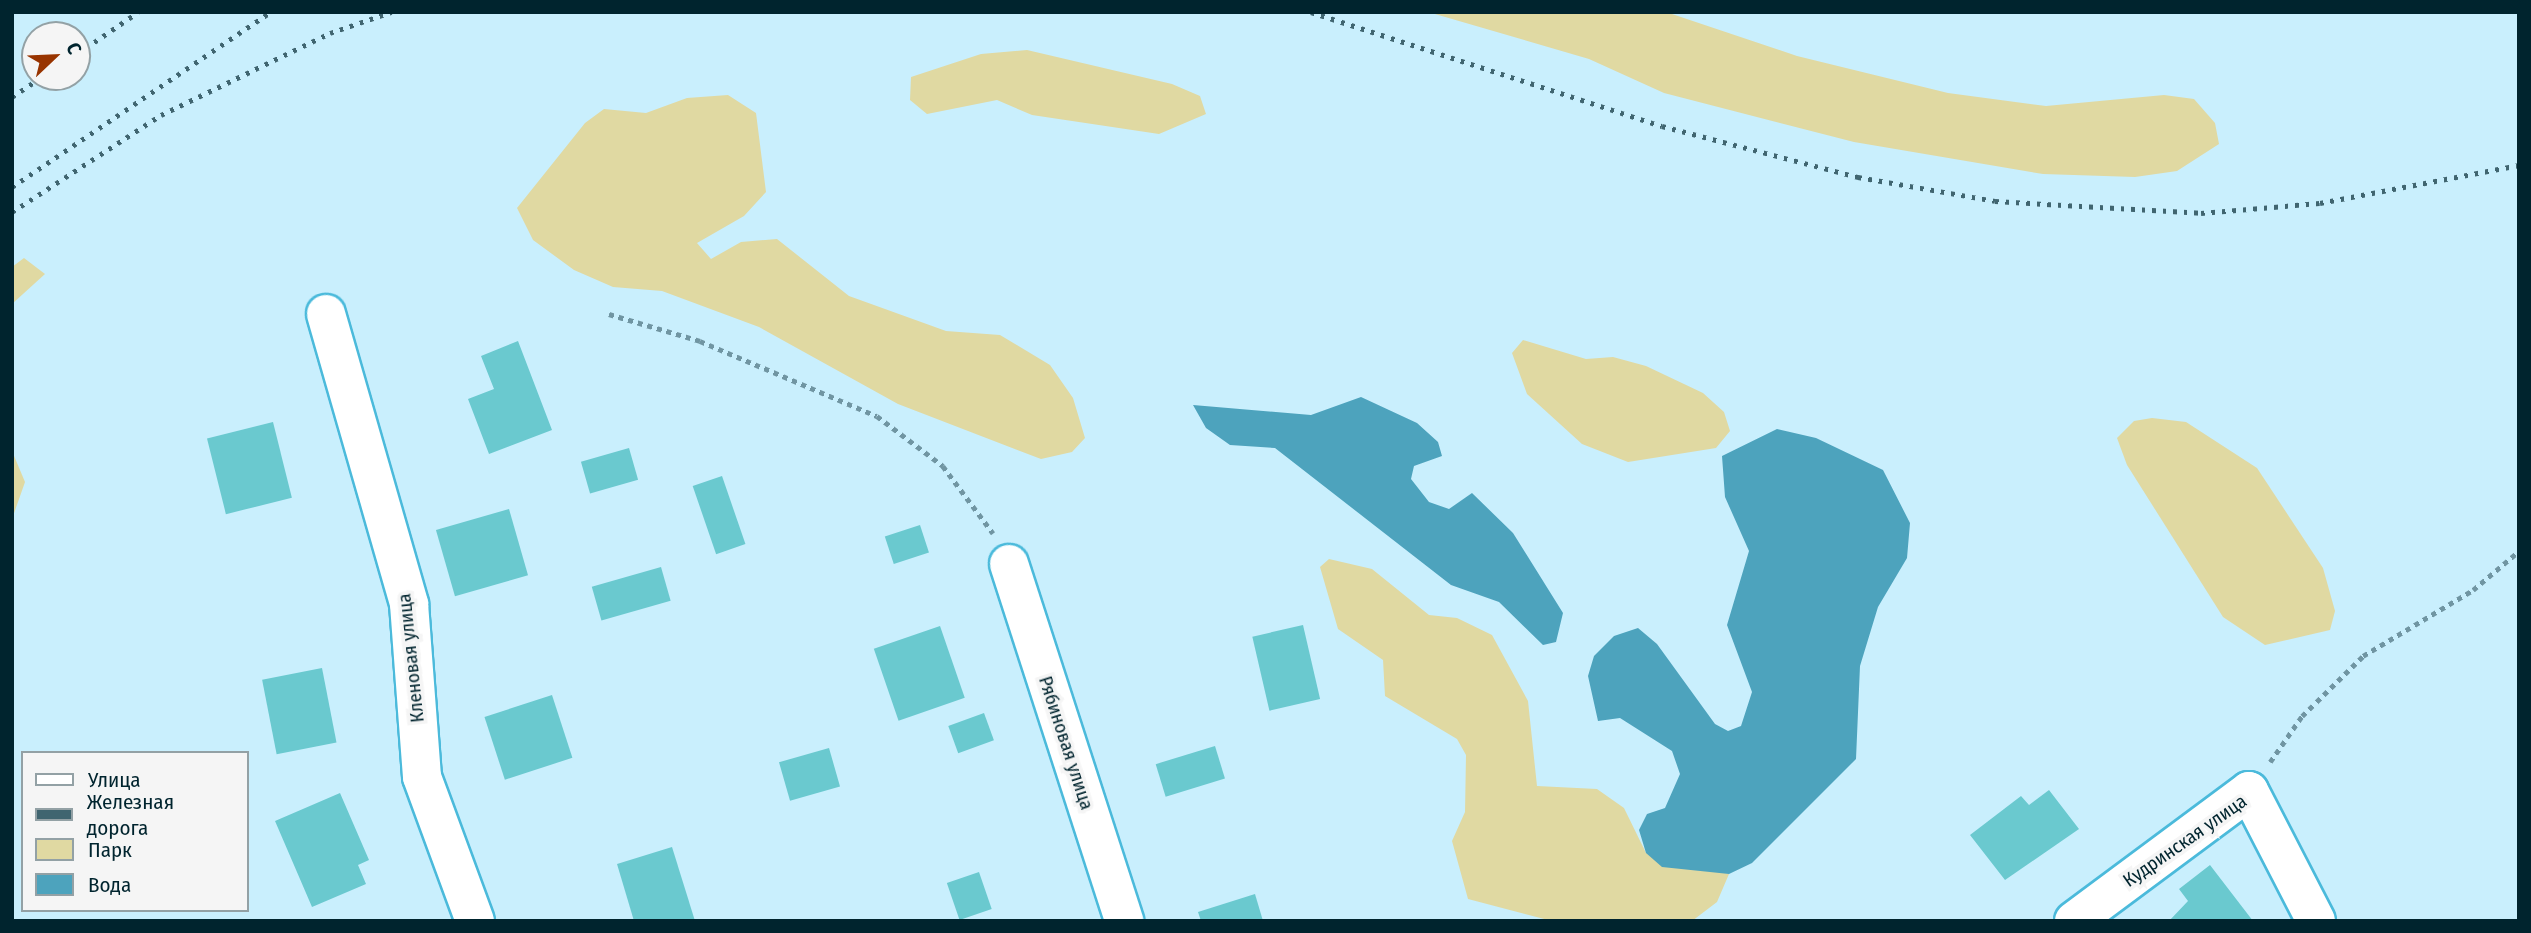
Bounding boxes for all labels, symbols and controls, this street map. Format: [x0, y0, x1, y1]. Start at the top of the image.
north arrow [21, 21, 91, 91]
text: С [61, 39, 86, 57]
street label: Кленовая улица [393, 592, 429, 724]
street label: Рябиновая улица [1034, 673, 1098, 813]
legend [21, 751, 248, 912]
text: Улица [88, 767, 141, 793]
text: Железная дорога [87, 789, 174, 841]
street label: Кудринская улица [2119, 790, 2251, 892]
text: Парк [88, 837, 132, 863]
text: Вода [88, 872, 131, 898]

